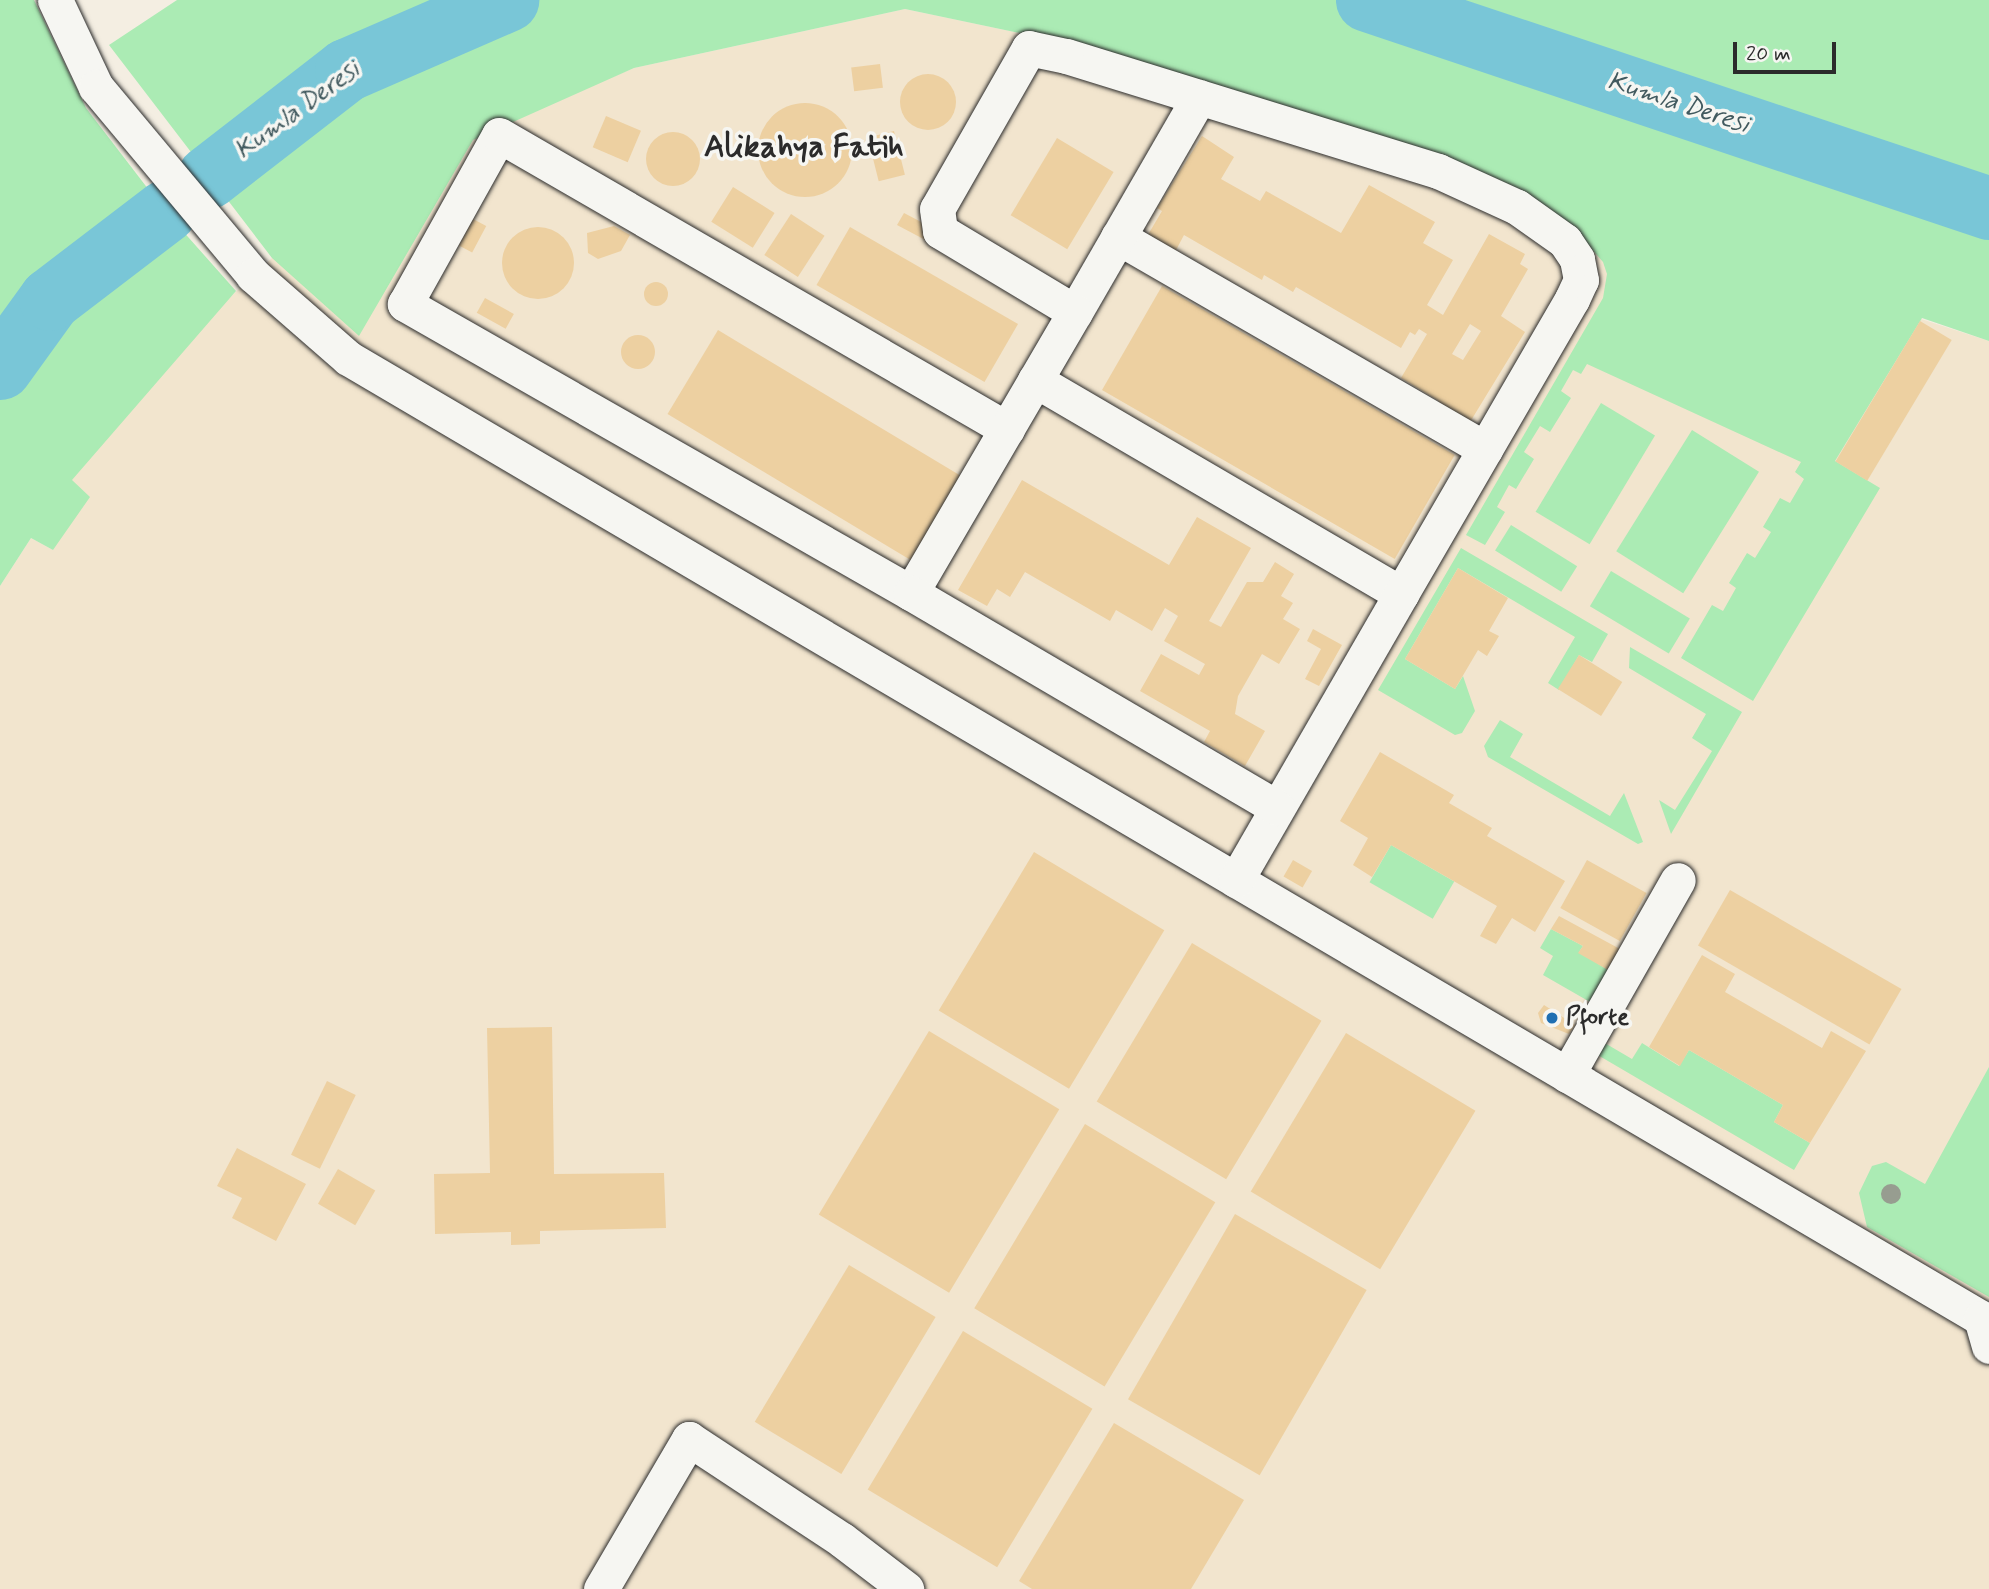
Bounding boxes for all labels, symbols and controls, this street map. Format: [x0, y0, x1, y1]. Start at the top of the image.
scale bar [1737, 28, 1840, 72]
text: 20 m [1746, 40, 1791, 68]
water label: Kumla Deresi [229, 55, 367, 167]
water label: Kumla Deresi [1603, 66, 1753, 142]
district label: Alikahya Fatih [706, 128, 902, 166]
place label: Pforte [1566, 1004, 1629, 1032]
marker: Pforte [1544, 1010, 1560, 1026]

